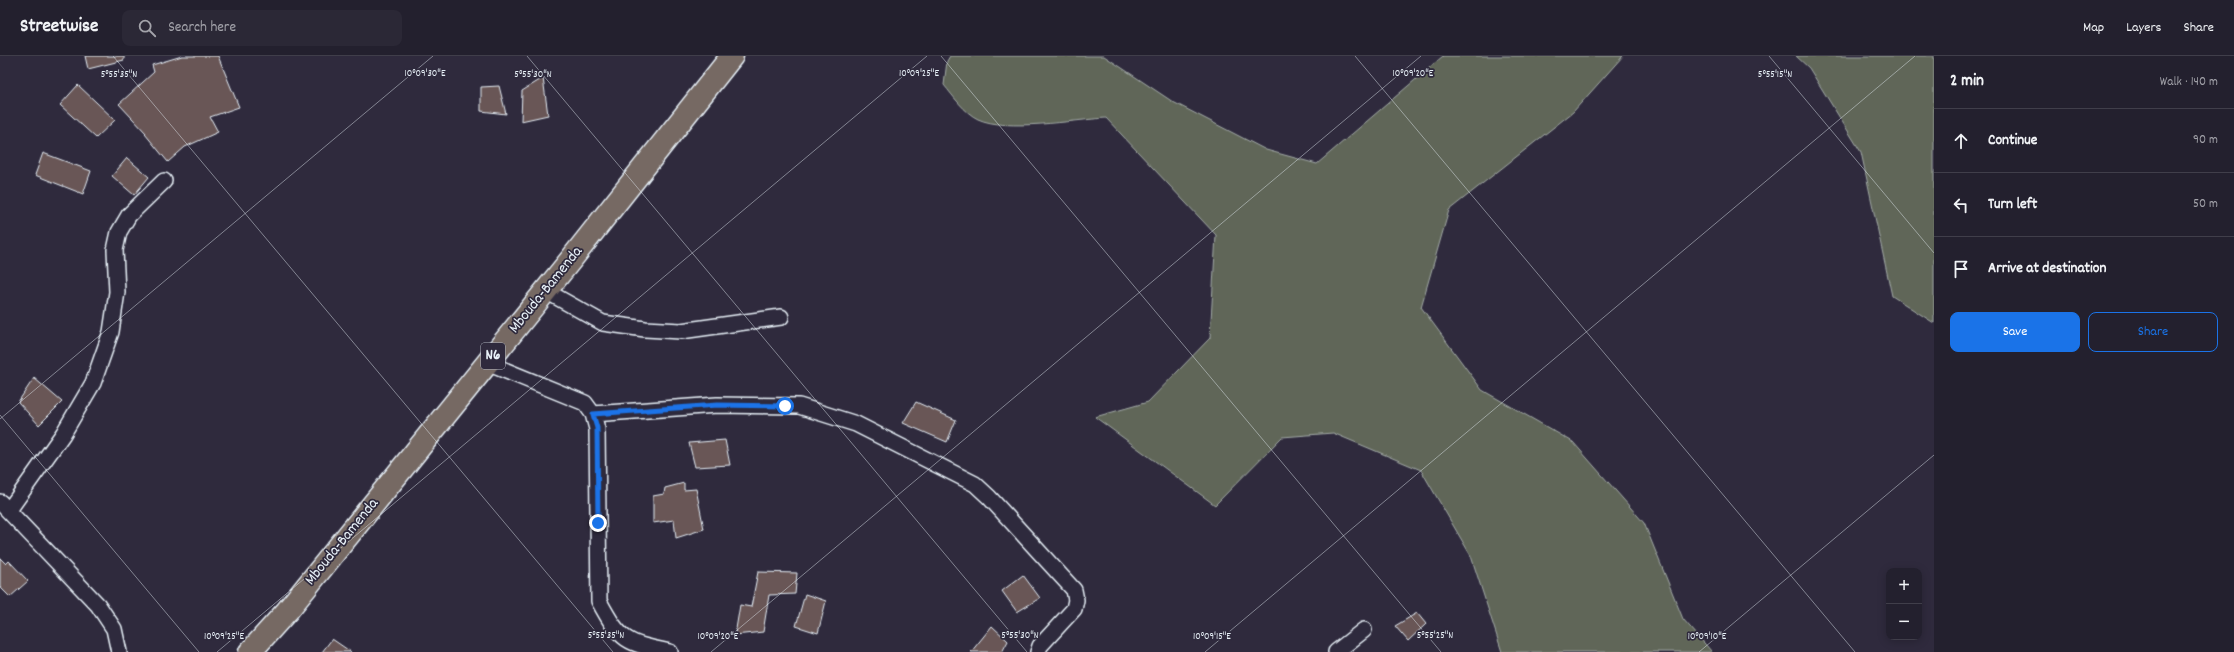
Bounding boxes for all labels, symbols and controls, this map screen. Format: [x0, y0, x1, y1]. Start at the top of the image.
search box [122, 10, 402, 46]
text: Streetwise [20, 14, 98, 41]
icon: search [136, 17, 158, 39]
text: Search here [168, 17, 236, 39]
text: Map [2083, 18, 2104, 38]
text: Layers [2126, 18, 2161, 38]
text: Share [2183, 18, 2214, 38]
text: 10°09'30"E [405, 67, 446, 81]
text: 10°09'25"E [899, 67, 939, 81]
text: 10°09'20"E [1393, 67, 1434, 81]
text: 5°55'35"N [101, 68, 137, 82]
text: 5°55'30"N [514, 68, 552, 82]
text: 5°55'15"N [1758, 68, 1792, 82]
text: 2 min [1950, 70, 1984, 94]
text: Walk · 140 m [2160, 73, 2218, 92]
icon: ahead [1950, 130, 1972, 152]
text: Continue [1988, 130, 2037, 152]
text: 90 m [2193, 131, 2218, 150]
icon: left [1950, 194, 1972, 216]
text: Turn left [1988, 194, 2037, 216]
text: 50 m [2193, 195, 2218, 214]
street label: Mbouda-Bamenda [504, 241, 589, 339]
icon: arrive [1950, 258, 1972, 280]
text: Arrive at destination [1988, 258, 2106, 280]
button: Save [1950, 312, 2080, 352]
button: Share [2088, 312, 2218, 352]
road number: N6 [481, 343, 505, 369]
route start [776, 397, 794, 415]
street label: Mbouda-Bamenda [300, 493, 385, 591]
route end [589, 514, 607, 532]
map controls [1886, 568, 1922, 640]
button: + [1886, 568, 1922, 604]
button: − [1886, 604, 1922, 640]
text: 5°55'35"N [588, 629, 624, 643]
text: 5°55'30"N [1001, 629, 1039, 643]
text: 5°55'25"N [1417, 629, 1453, 643]
text: 10°09'25"E [204, 630, 244, 644]
text: 10°09'20"E [698, 630, 739, 644]
text: 10°09'15"E [1193, 630, 1231, 644]
text: 10°09'10"E [1688, 630, 1727, 644]

